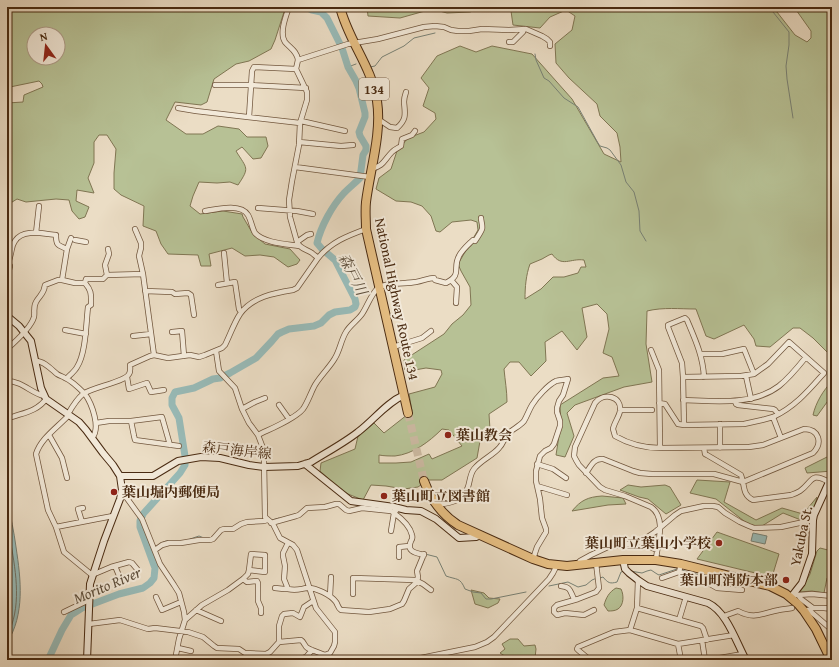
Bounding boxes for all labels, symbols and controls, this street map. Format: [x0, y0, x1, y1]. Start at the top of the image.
north arrow [26, 26, 66, 66]
text: N [38, 27, 50, 45]
road number: 134 [359, 78, 389, 100]
street label: National Highway Route 134 [370, 216, 424, 382]
water label: 森戸川 [333, 249, 373, 301]
place label: 葉山教会 [456, 425, 512, 445]
marker: 葉山教会 [443, 430, 453, 440]
street label: 森戸海岸線 [201, 436, 273, 464]
place label: 葉山堀内郵便局 [122, 482, 220, 502]
place label: 葉山町立図書館 [392, 486, 490, 506]
marker: 葉山堀内郵便局 [109, 487, 119, 497]
marker: 葉山町立図書館 [379, 491, 389, 501]
street label: Yakuba St. [785, 504, 817, 568]
place label: 葉山町立葉山小学校 [585, 533, 711, 553]
marker: 葉山町立葉山小学校 [714, 538, 724, 548]
water label: Morito River [70, 561, 144, 609]
place label: 葉山町消防本部 [680, 570, 778, 590]
marker: 葉山町消防本部 [781, 575, 791, 585]

